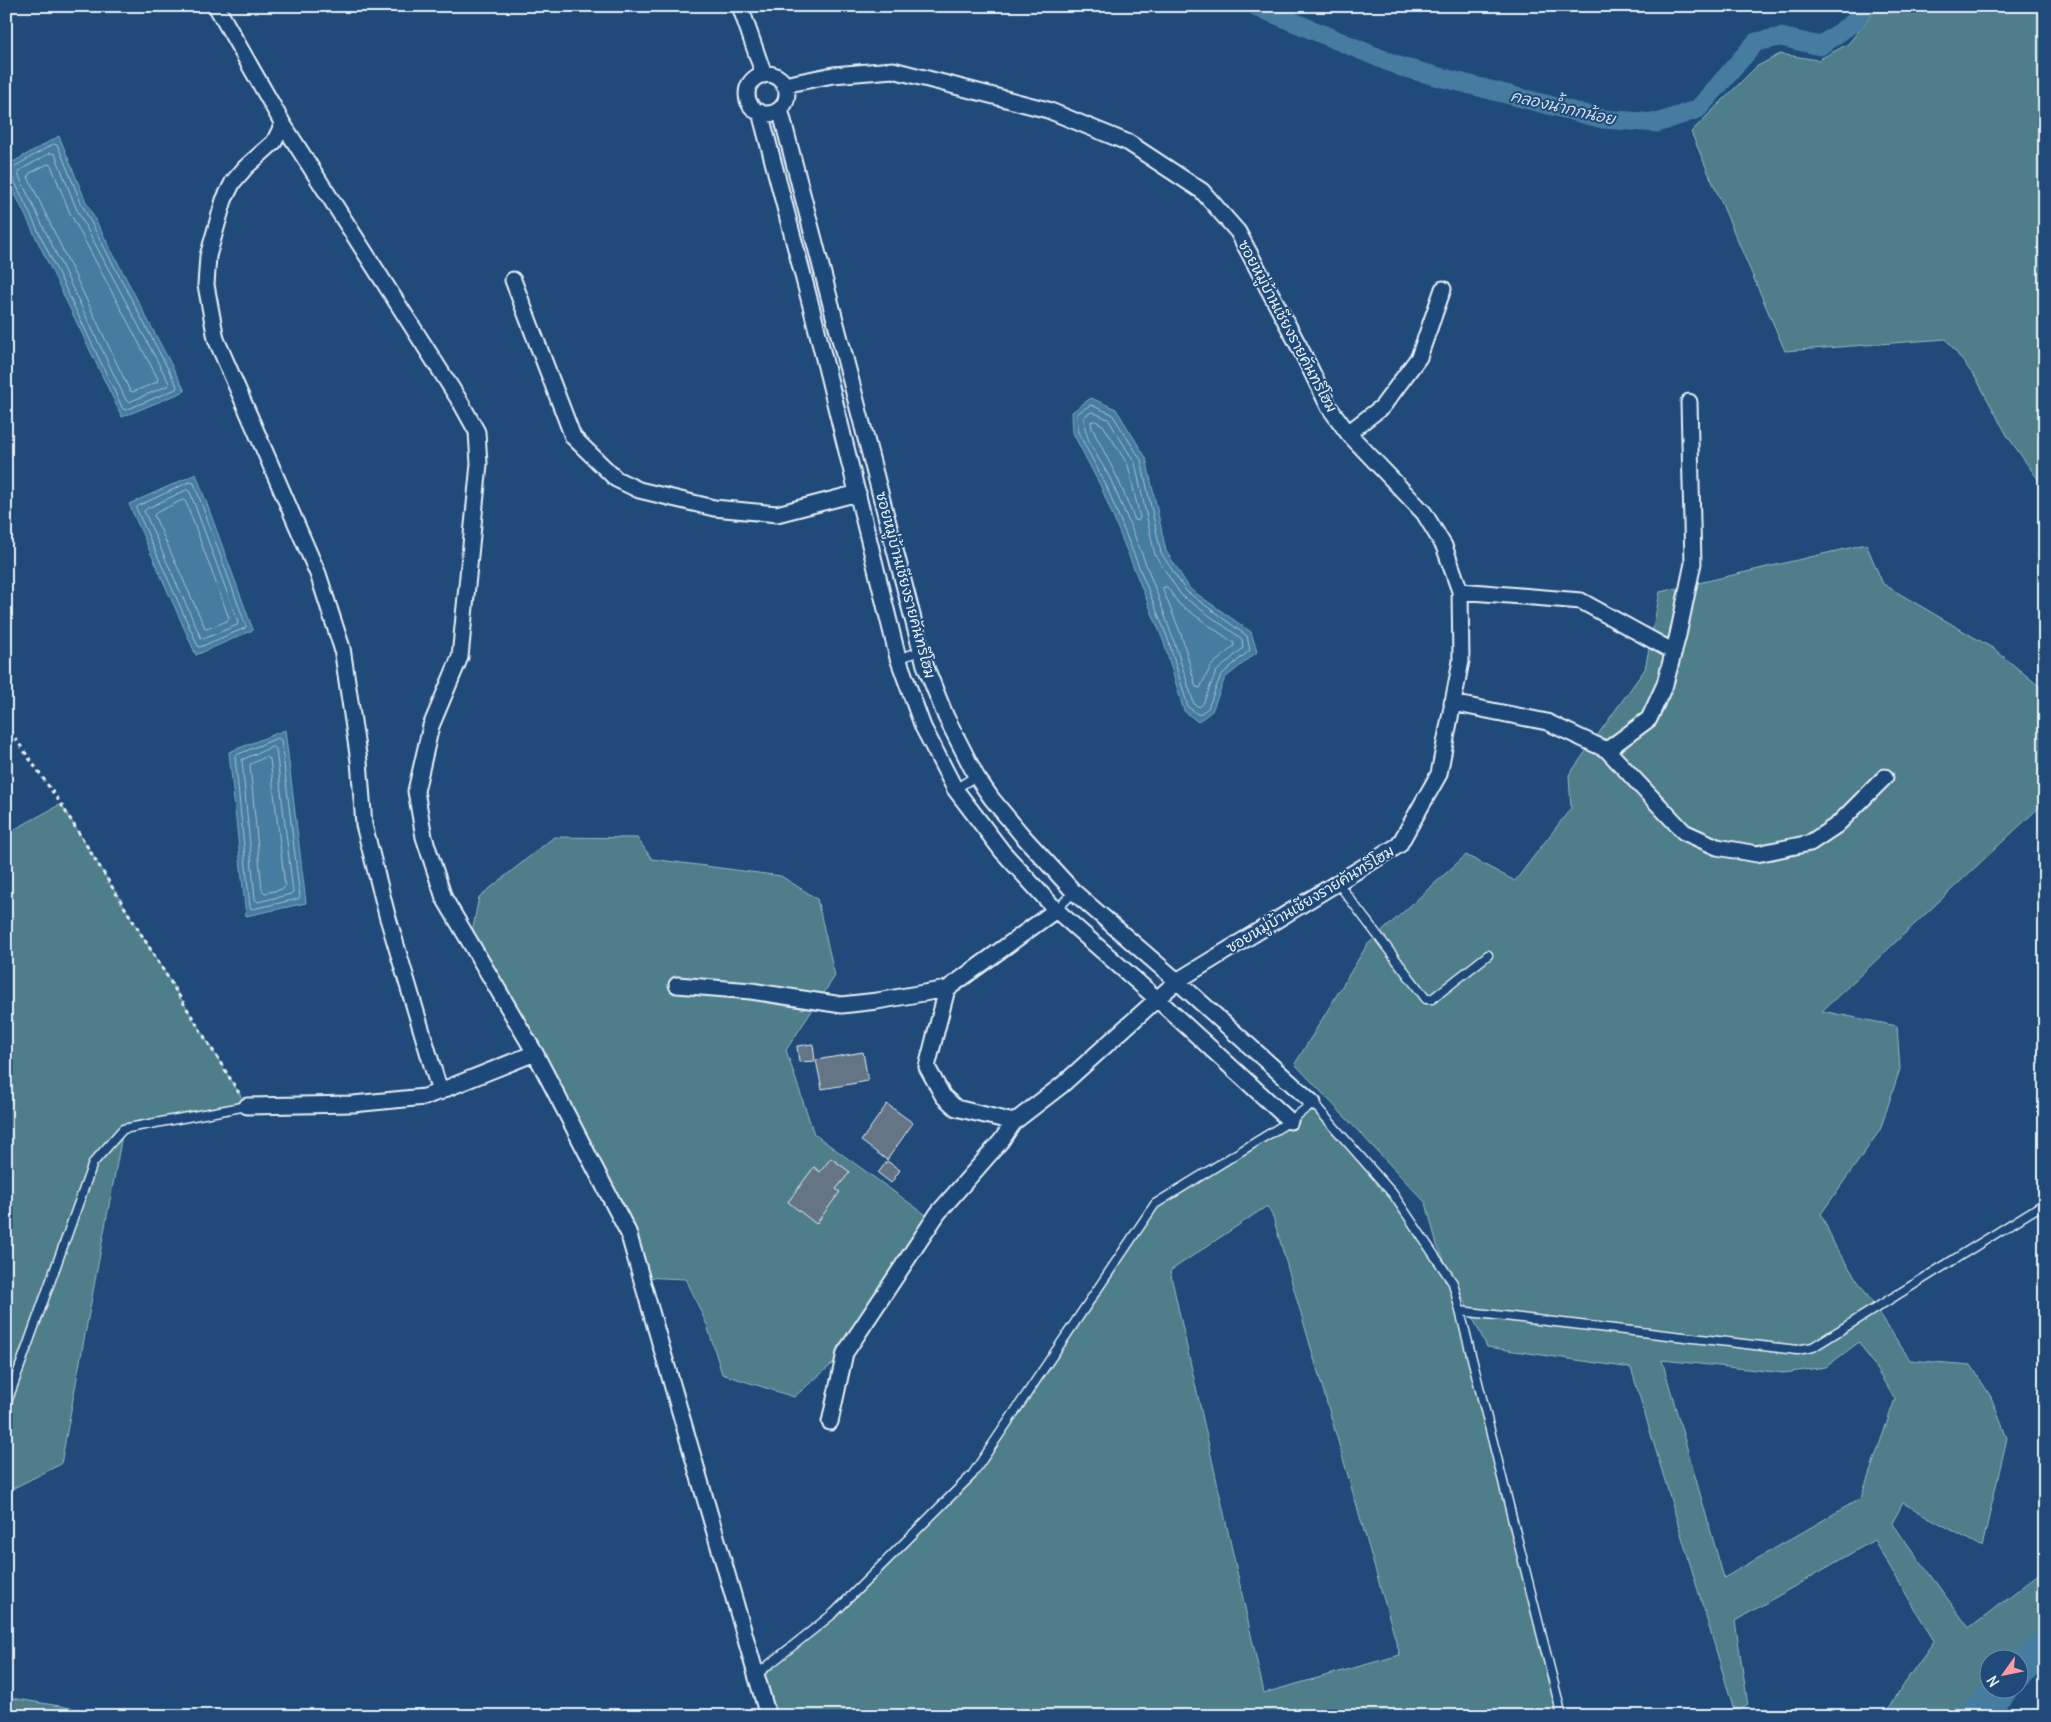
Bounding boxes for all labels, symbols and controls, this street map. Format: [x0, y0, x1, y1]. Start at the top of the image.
water label: คลองน้ำกกน้อย [1509, 81, 1620, 129]
street label: ซอยหมู่บ้านเชียงรายคันทรีโฮม [1233, 236, 1342, 417]
street label: ซอยหมู่บ้านเชียงรายคันทรีโฮม [870, 489, 940, 681]
street label: ซอยหมู่บ้านเชียงรายคันทรีโฮม [1222, 841, 1399, 959]
north arrow [1978, 1650, 2028, 1700]
text: N [1983, 1672, 2003, 1690]

